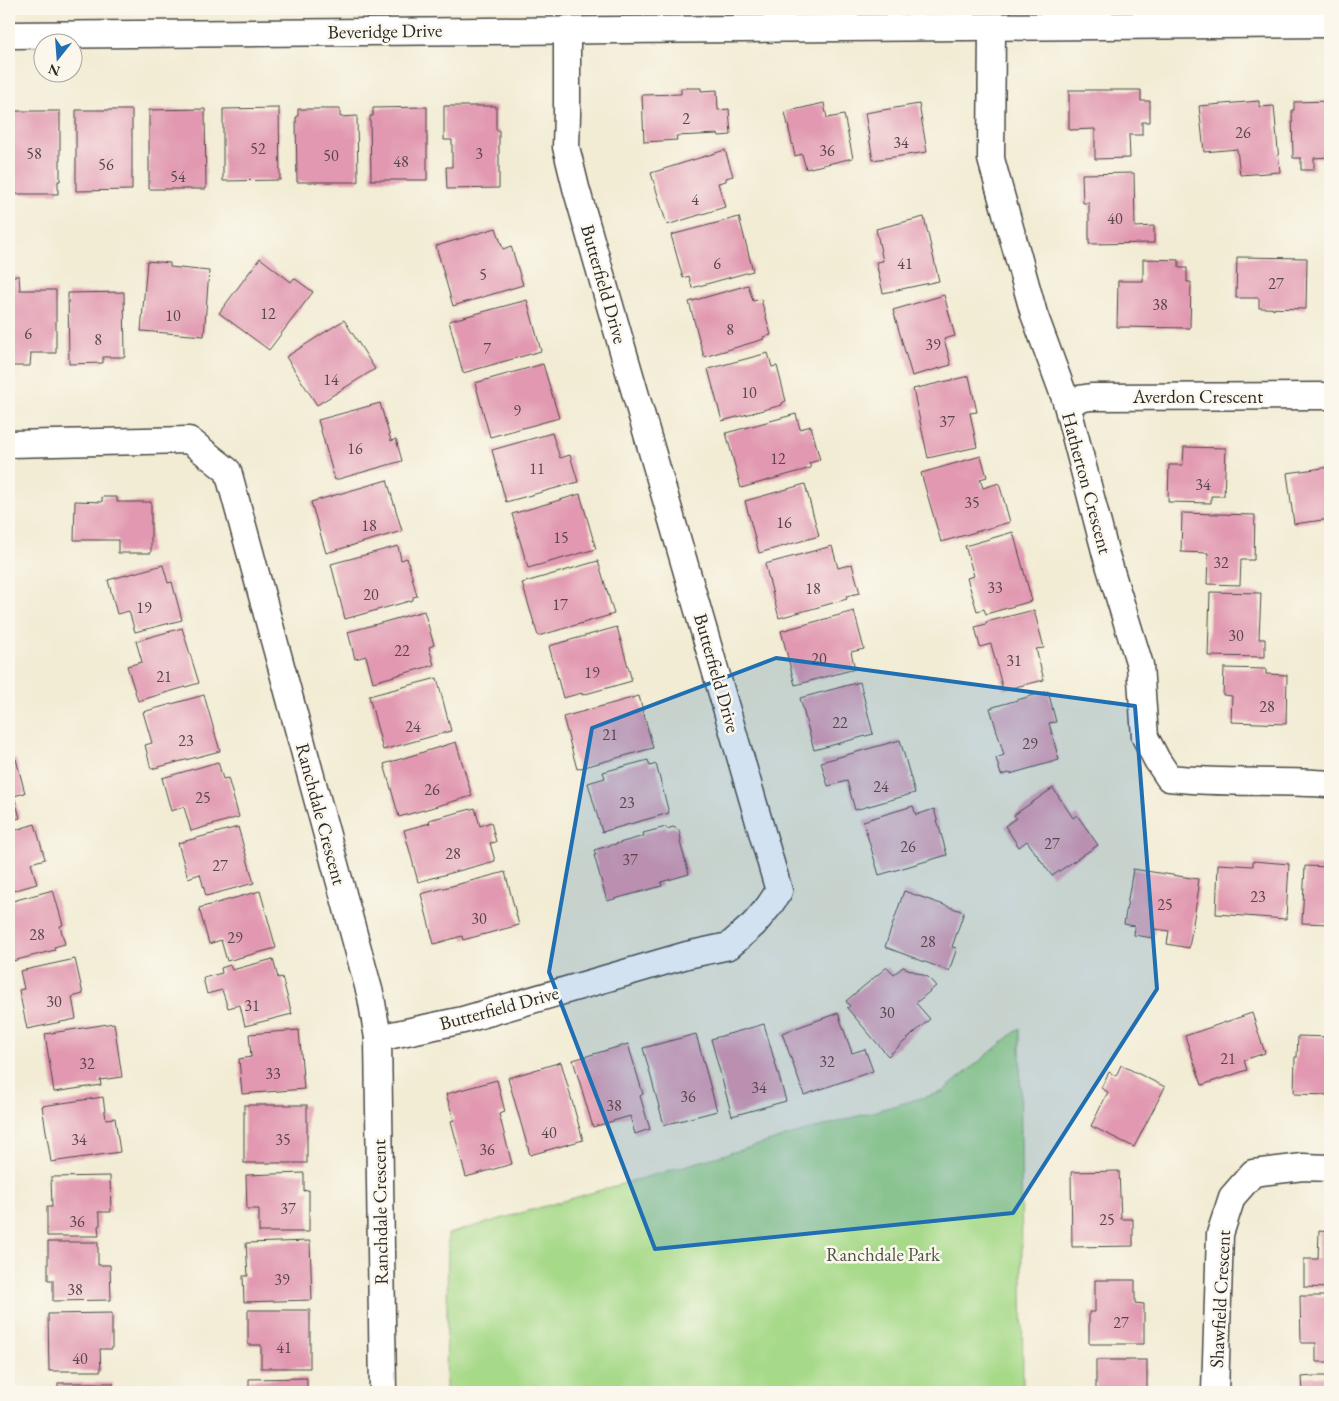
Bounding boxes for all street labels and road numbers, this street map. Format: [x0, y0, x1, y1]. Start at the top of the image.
street label: Beveridge Drive [328, 18, 442, 44]
street label: Butterfield Drive [575, 222, 633, 346]
street label: Averdon Crescent [1132, 384, 1263, 409]
street label: Hatherton Crescent [1056, 409, 1118, 557]
street label: Butterfield Drive [688, 611, 746, 735]
street label: Ranchdale Crescent [290, 740, 352, 888]
street label: Butterfield Drive [437, 980, 561, 1036]
street label: Ranchdale Crescent [366, 1139, 394, 1285]
street label: Shawfield Crescent [1204, 1229, 1236, 1369]

